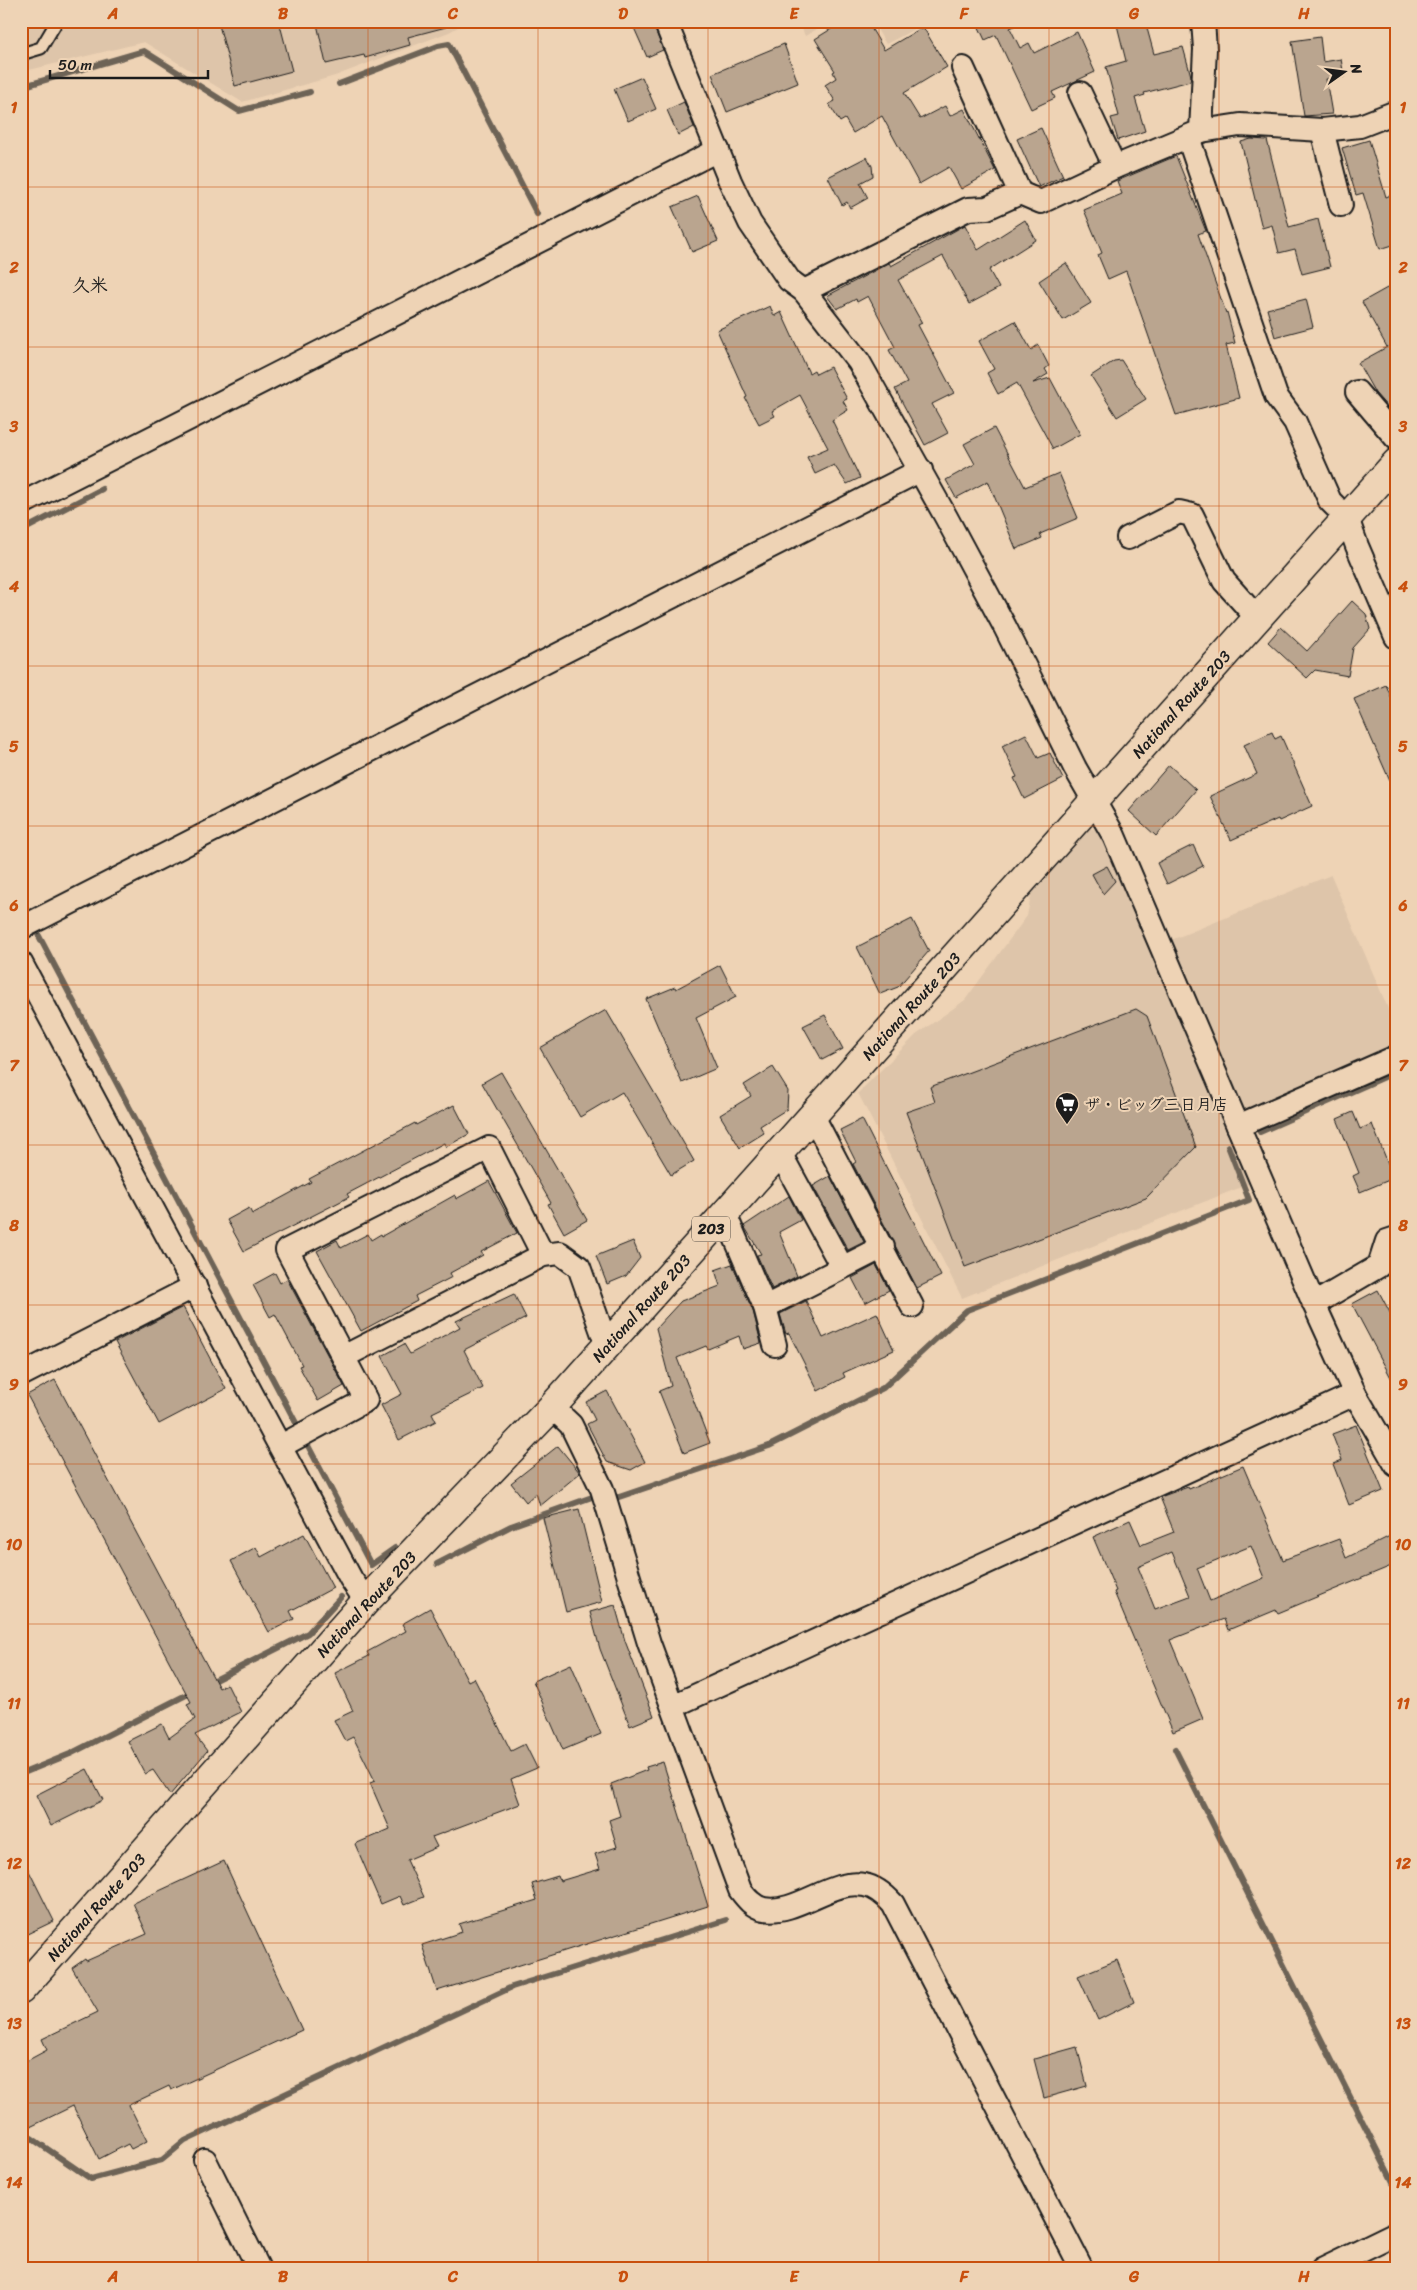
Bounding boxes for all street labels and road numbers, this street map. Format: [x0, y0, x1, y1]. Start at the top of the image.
street label: National Route 203 [1125, 643, 1238, 765]
street label: National Route 203 [855, 945, 968, 1067]
road number: 203 [692, 1216, 730, 1242]
street label: National Route 203 [585, 1247, 698, 1369]
street label: National Route 203 [309, 1544, 424, 1665]
street label: National Route 203 [40, 1846, 153, 1968]

